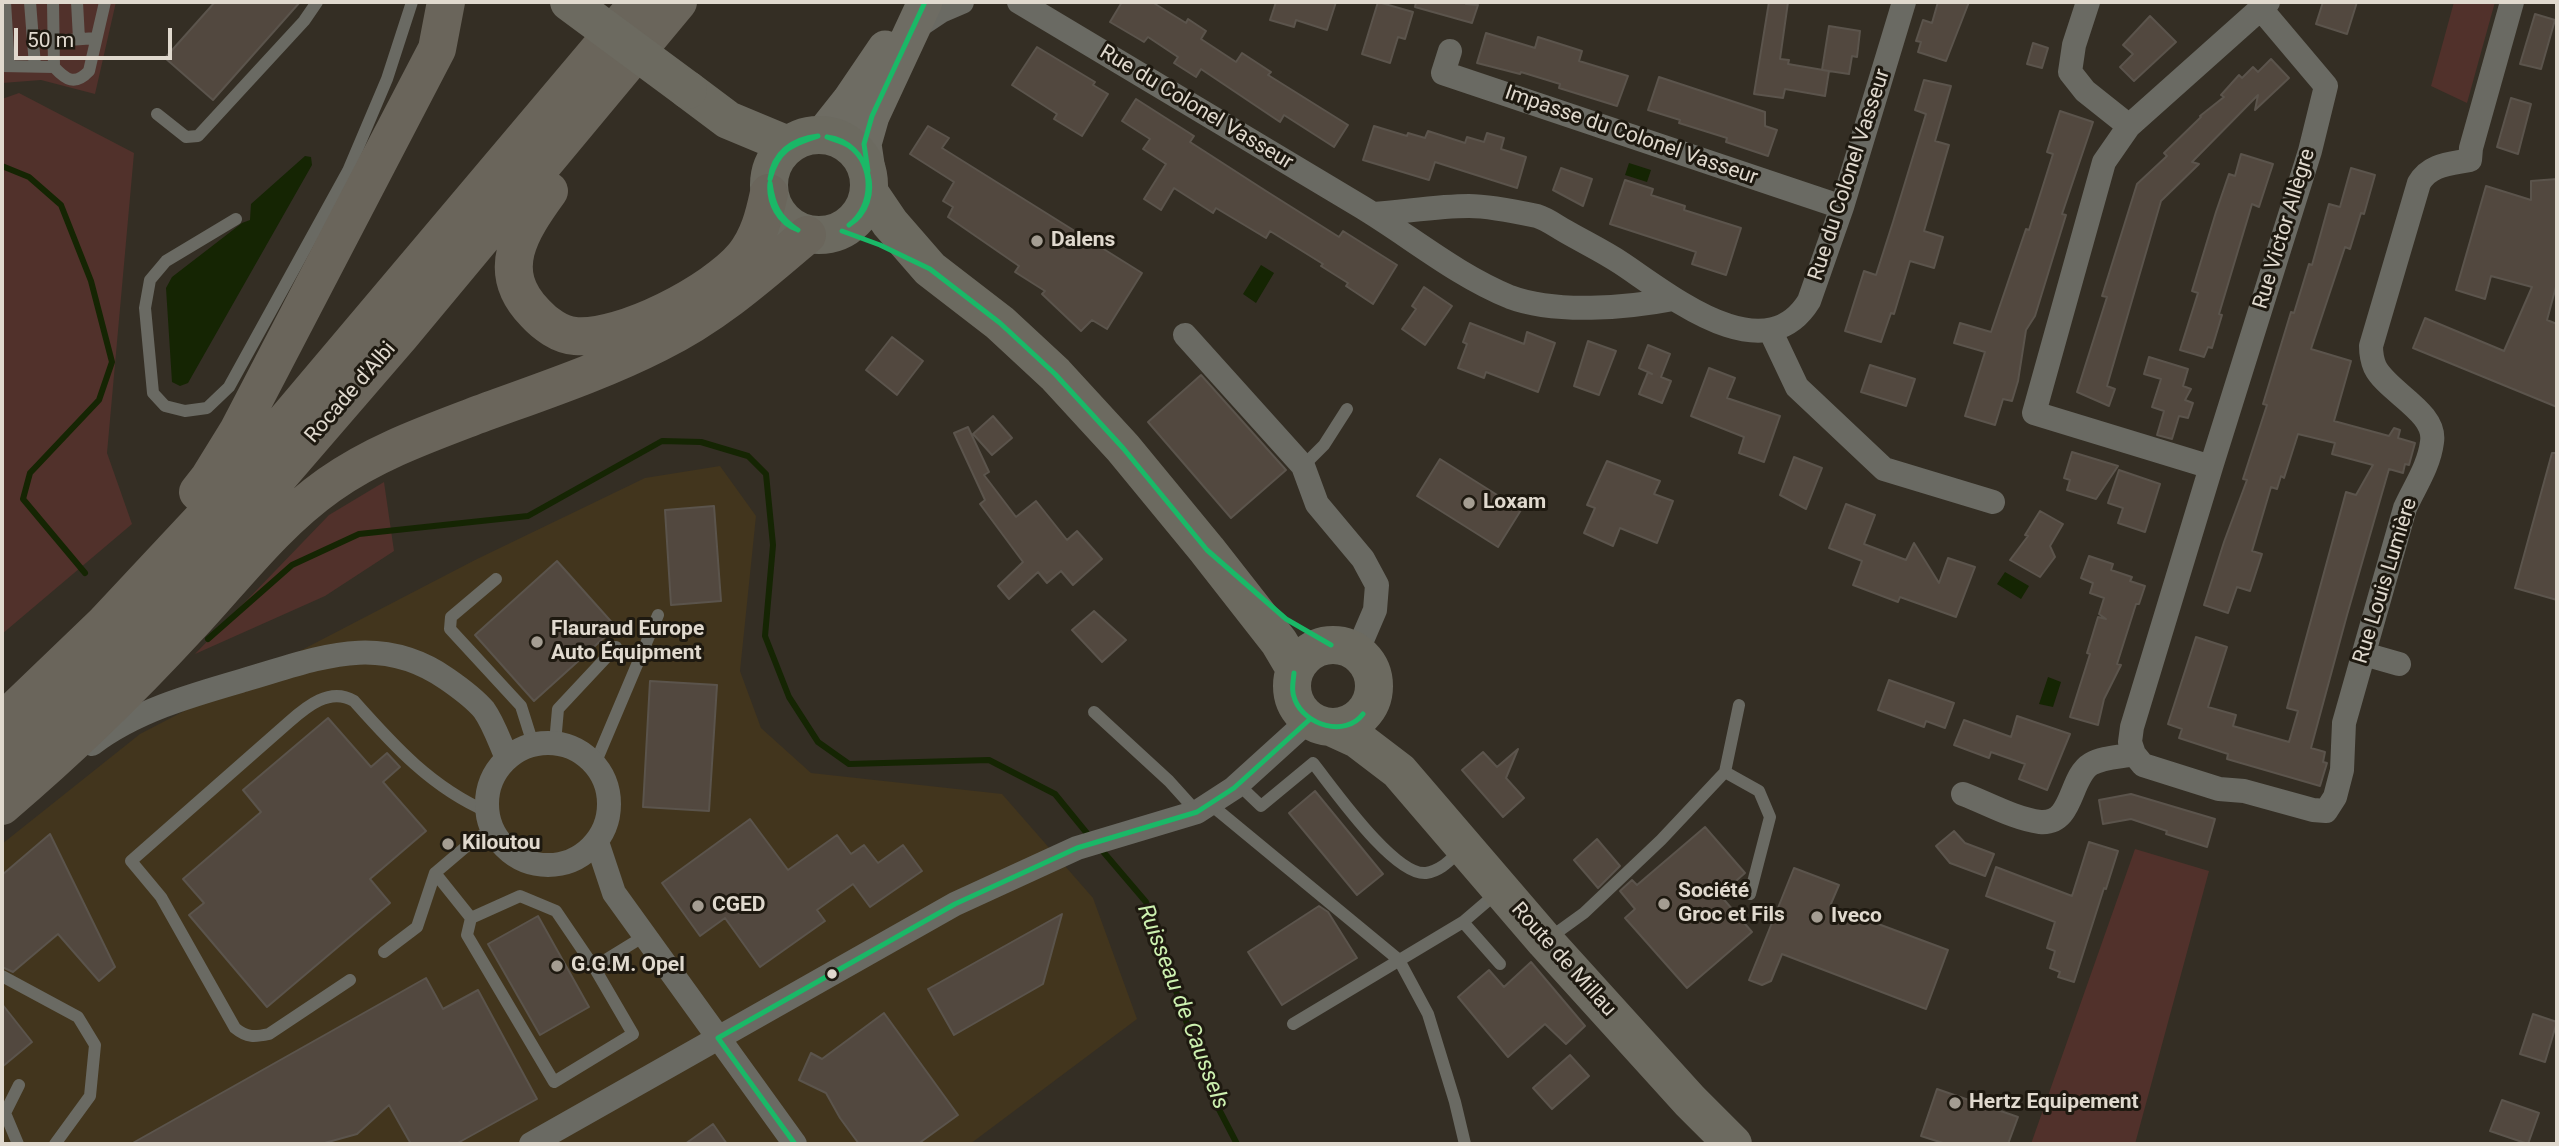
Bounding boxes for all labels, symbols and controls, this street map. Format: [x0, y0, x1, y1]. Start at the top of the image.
scale bar [18, 14, 175, 58]
text: 50 m [27, 28, 74, 52]
street label: Rue du Colonel Vasseur [1095, 40, 1297, 176]
street label: Rue du Colonel Vasseur [1804, 66, 1896, 284]
street label: Impasse du Colonel Vasseur [1501, 81, 1761, 191]
street label: Rue Victor Allègre [2249, 146, 2321, 312]
place label: Dalens [1051, 228, 1115, 254]
marker: Dalens [1029, 233, 1045, 249]
street label: Rocade d'Albi [300, 337, 402, 449]
place label: Loxam [1483, 490, 1546, 516]
marker: Loxam [1461, 495, 1477, 511]
street label: Rue Louis Lumière [2349, 495, 2423, 667]
place label: Flauraud Europe Auto Équipment [551, 617, 704, 667]
marker: Flauraud Europe Auto Équipment [529, 634, 545, 650]
place label: Kiloutou [462, 831, 541, 857]
marker: Kiloutou [440, 836, 456, 852]
place label: Société Groc et Fils [1678, 879, 1785, 929]
place label: CGED [712, 893, 766, 919]
marker: Société Groc et Fils [1656, 896, 1672, 912]
marker: CGED [690, 898, 706, 914]
street label: Route de Millau [1505, 898, 1621, 1022]
water label: Ruisseau de Caussels [1130, 901, 1234, 1113]
place label: Iveco [1831, 904, 1882, 930]
marker: Iveco [1809, 909, 1825, 925]
place label: G.G.M. Opel [571, 953, 685, 979]
marker: G.G.M. Opel [549, 958, 565, 974]
unlabelled marker [825, 967, 839, 981]
place label: Hertz Equipement [1969, 1090, 2139, 1116]
marker: Hertz Equipement [1947, 1095, 1963, 1111]

